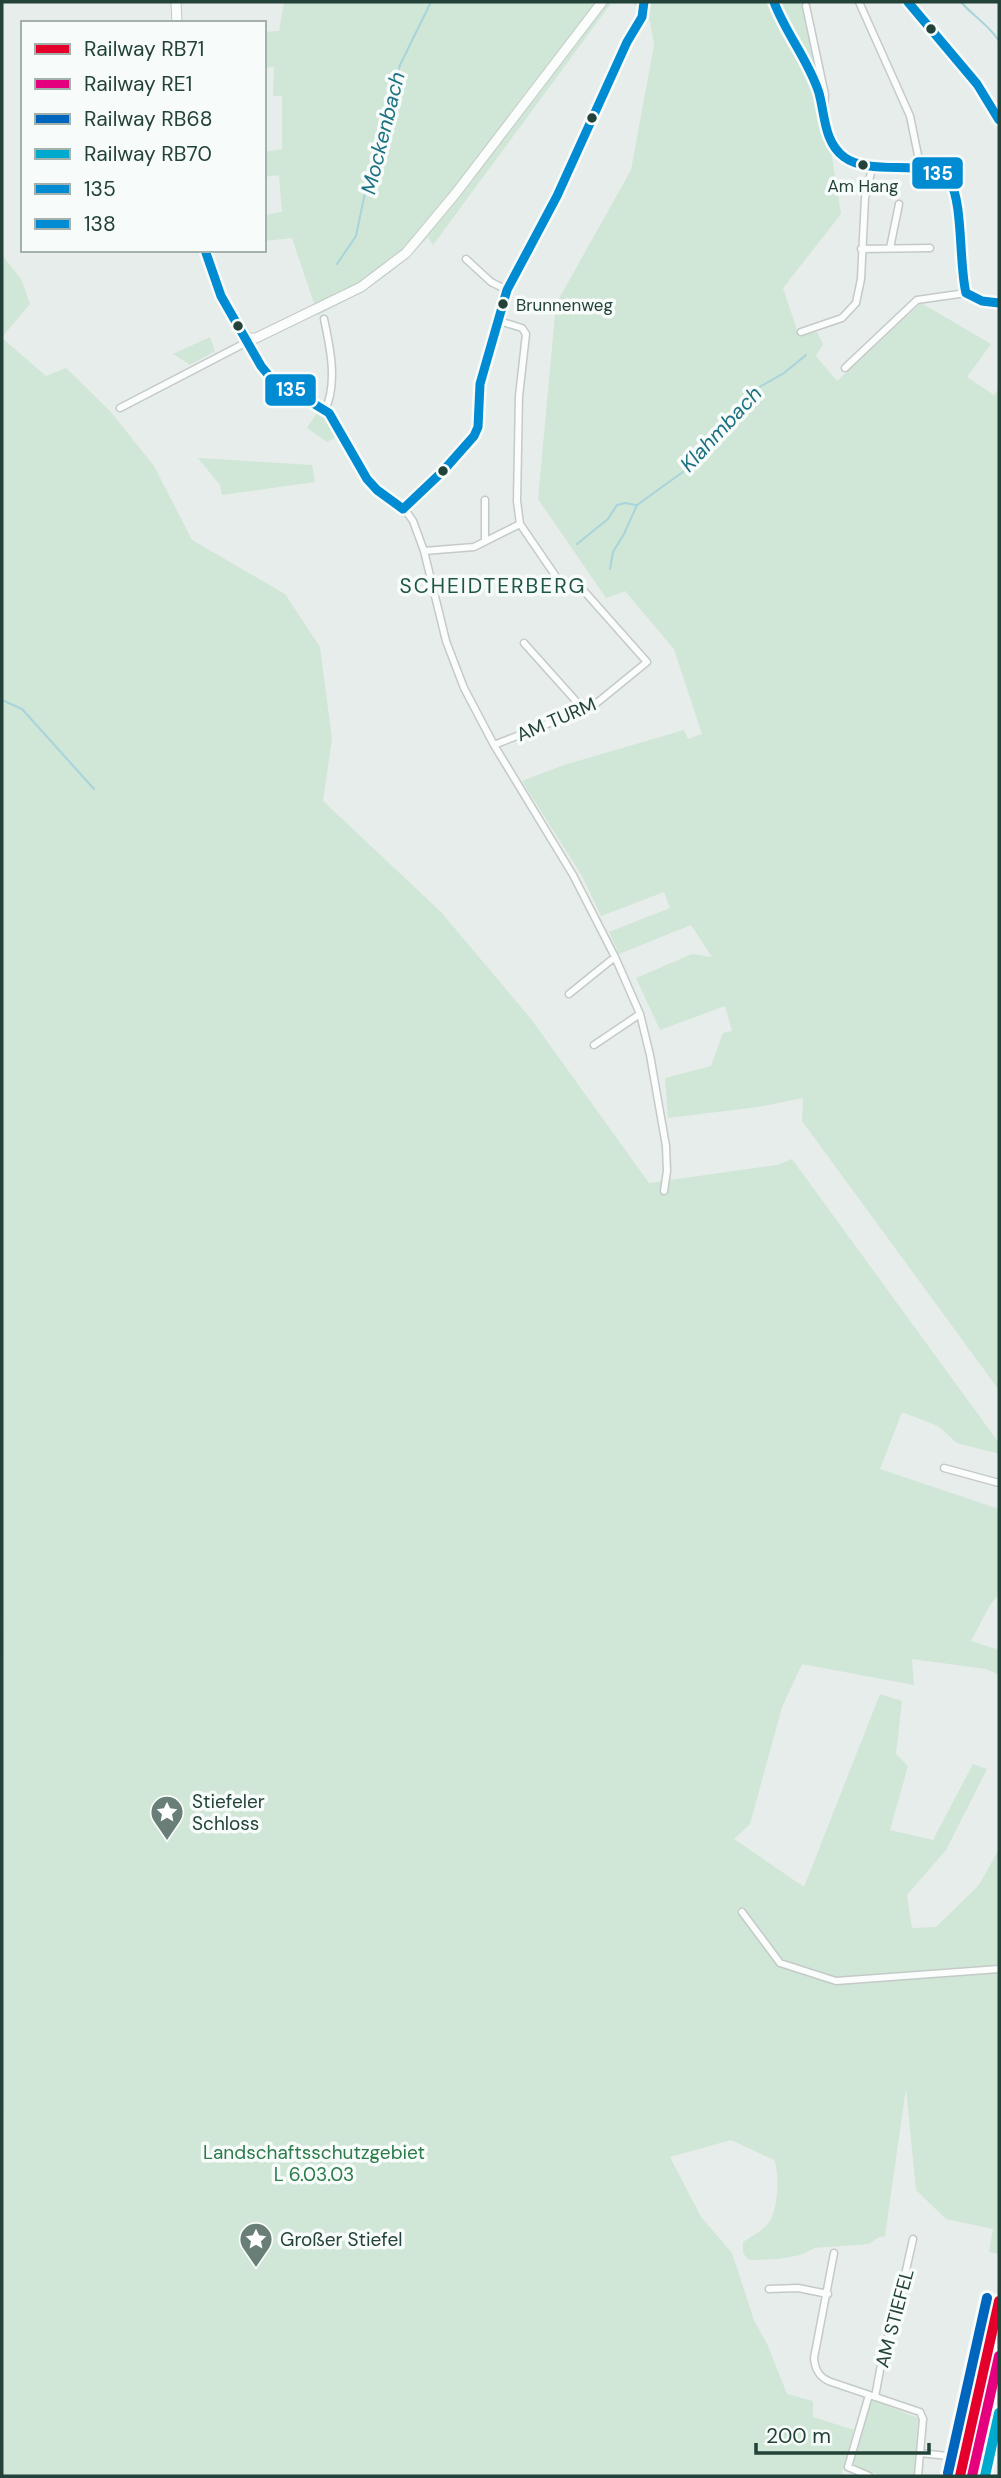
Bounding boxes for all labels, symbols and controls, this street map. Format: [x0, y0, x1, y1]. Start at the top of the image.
legend [21, 21, 266, 252]
unlabelled marker [924, 22, 938, 36]
text: Railway RB71 [84, 35, 204, 63]
water label: Mockenbach [354, 69, 412, 197]
text: Railway RE1 [84, 70, 192, 98]
text: Railway RB68 [84, 105, 212, 133]
unlabelled marker [585, 111, 599, 125]
text: Railway RB70 [84, 140, 212, 168]
line badge: 135 [911, 156, 964, 190]
marker: Am Hang [856, 158, 870, 172]
text: 135 [923, 161, 953, 186]
text: 135 [84, 175, 116, 203]
place label: Am Hang [827, 175, 899, 197]
text: 138 [84, 210, 116, 238]
place label: Brunnenweg [516, 294, 613, 316]
marker: Brunnenweg [496, 297, 510, 311]
unlabelled marker [231, 319, 245, 333]
line badge: 135 [264, 373, 317, 407]
text: 135 [276, 377, 306, 402]
water label: Klahmbach [674, 380, 768, 478]
unlabelled marker [436, 464, 450, 478]
district label: SCHEIDTERBERG [399, 572, 587, 600]
street label: AM TURM [513, 692, 600, 747]
place label: Stiefeler Schloss [192, 1789, 265, 1836]
place icon: Stiefeler Schloss [148, 1793, 186, 1842]
park label: Landschaftsschutzgebiet L 6.03.03 [203, 2140, 425, 2187]
place icon: Großer Stiefel [237, 2220, 275, 2269]
place label: Großer Stiefel [280, 2227, 402, 2252]
street label: AM STIEFEL [869, 2266, 920, 2370]
scale bar [756, 2412, 929, 2456]
text: 200 m [766, 2422, 831, 2450]

